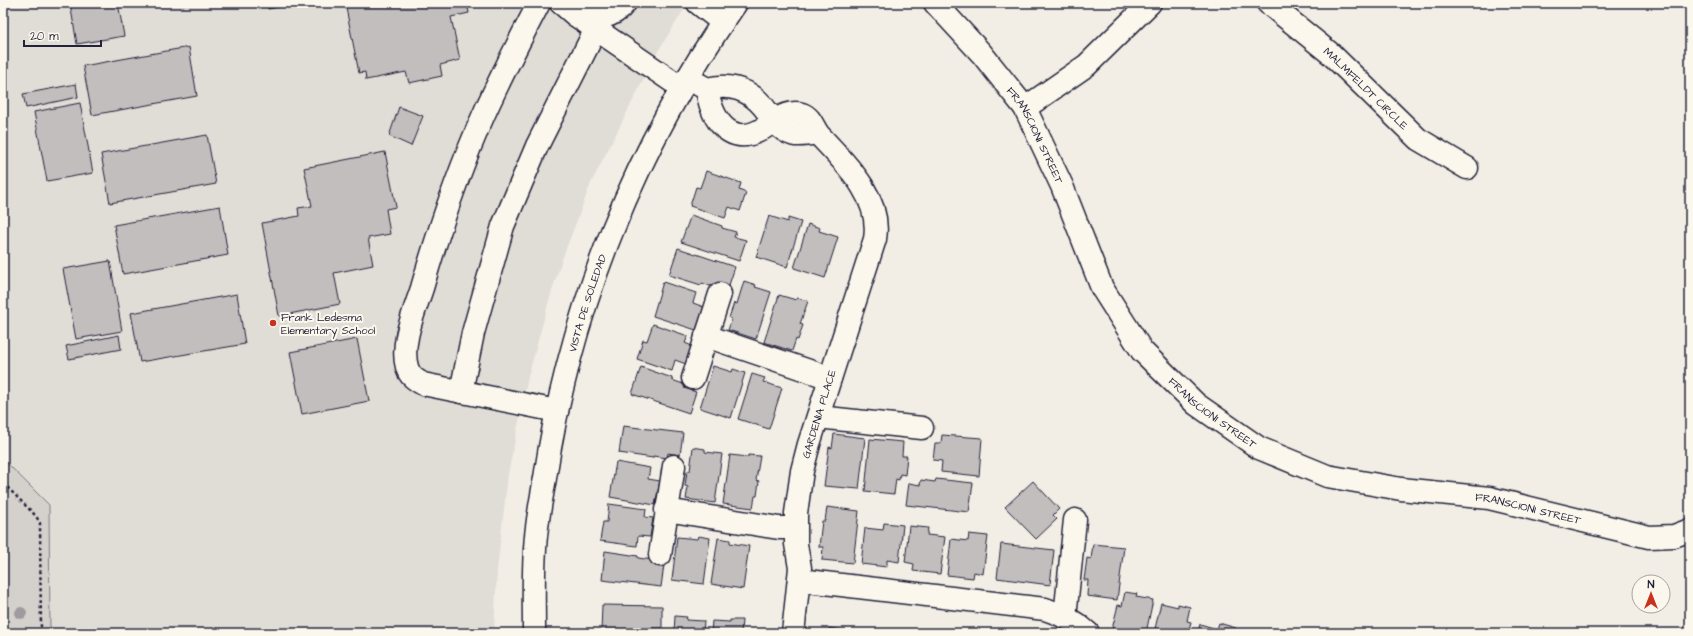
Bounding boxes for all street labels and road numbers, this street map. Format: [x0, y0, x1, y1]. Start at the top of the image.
street label: MALMFELDT CIRCLE [1321, 44, 1412, 133]
street label: FRANSCIONI STREET [1003, 83, 1067, 186]
street label: VISTA DE SOLEDAD [564, 252, 610, 354]
street label: GARDENIA PLACE [798, 367, 840, 460]
street label: FRANSCIONI STREET [1165, 374, 1260, 452]
street label: FRANSCIONI STREET [1475, 489, 1583, 528]

